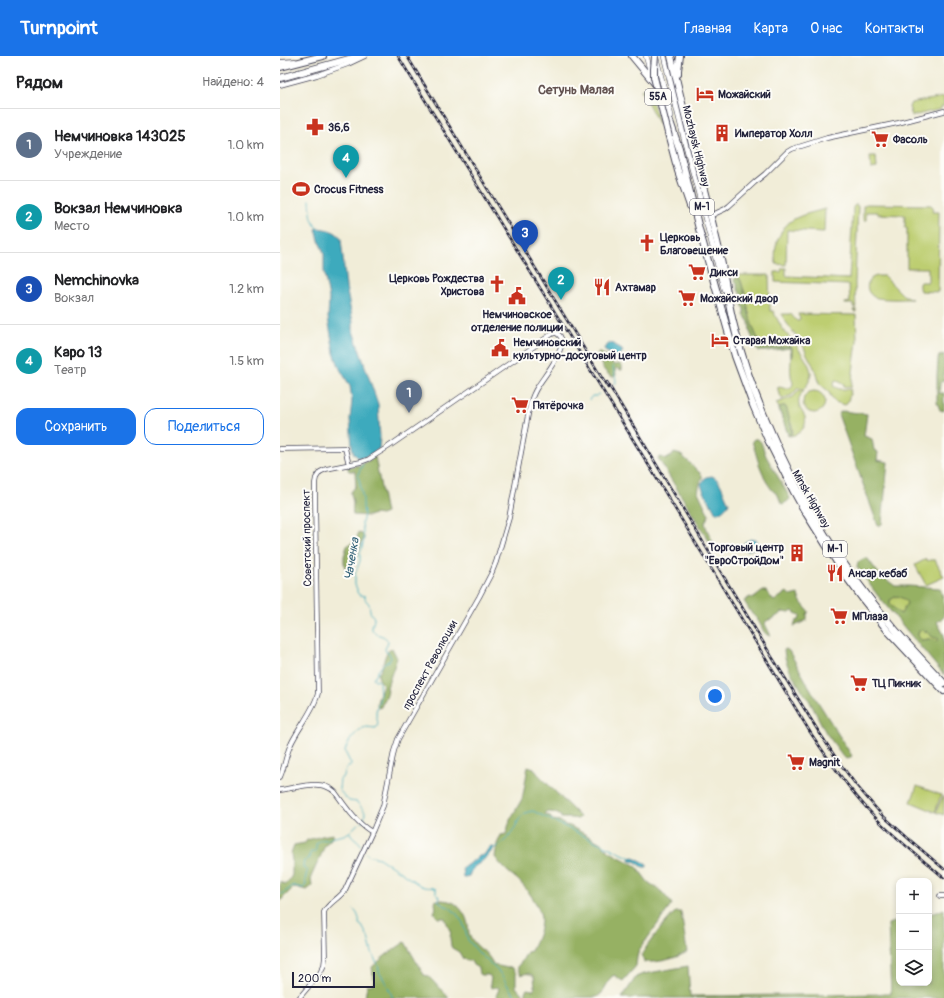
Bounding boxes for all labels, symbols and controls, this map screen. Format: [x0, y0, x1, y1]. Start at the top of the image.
text: Turnpoint [20, 16, 98, 40]
text: Главная [684, 20, 731, 37]
text: Карта [753, 20, 788, 37]
text: О нас [810, 20, 843, 37]
text: Контакты [865, 20, 924, 37]
text: Рядом [16, 72, 63, 93]
text: Найдено: 4 [202, 74, 264, 90]
district label: Сетунь Малая [538, 82, 614, 98]
hotel icon: Можайский [695, 84, 715, 104]
place label: Можайский [718, 88, 771, 101]
road number: 55А [645, 89, 671, 105]
street label: Mozhaysk Highway [680, 104, 712, 188]
pharmacy icon: 36,6 [305, 117, 325, 137]
place label: 36,6 [328, 121, 350, 134]
building icon: Император Холл [712, 123, 732, 143]
text: Немчиновка 143025 [54, 127, 186, 146]
place label: Император Холл [735, 127, 813, 140]
supermarket icon: Фасоль [870, 129, 890, 149]
place label: Фасоль [892, 133, 928, 146]
text: 1 [26, 137, 32, 153]
text: 1.0 km [227, 137, 264, 153]
pin: 4 [333, 145, 359, 178]
text: Учреждение [54, 146, 122, 162]
sports icon: Crocus Fitness [291, 179, 311, 199]
place label: Crocus Fitness [314, 183, 383, 196]
text: Вокзал Немчиновка [54, 199, 182, 218]
road number: М-1 [690, 199, 714, 215]
text: 2 [25, 209, 33, 225]
text: 1.0 km [227, 209, 264, 225]
text: Место [54, 218, 90, 234]
pin: 3 [512, 220, 538, 253]
place label: Церковь Благовещение [660, 231, 729, 257]
church icon: Церковь Благовещение [637, 233, 657, 253]
supermarket icon: Дикси [687, 262, 707, 282]
place label: Дикси [709, 266, 738, 279]
pin: 2 [548, 267, 574, 300]
text: Nemchinovka [54, 271, 139, 290]
place label: Церковь Рождества Христова [389, 272, 484, 298]
church icon: Церковь Рождества Христова [487, 274, 507, 294]
restaurant icon: Ахтамар [592, 277, 612, 297]
text: 3 [25, 281, 33, 297]
text: 1.2 km [229, 281, 264, 297]
place label: Ахтамар [615, 281, 656, 294]
public building icon: Немчиновское отделение полиции [507, 286, 527, 306]
supermarket icon: Можайский двор [677, 288, 697, 308]
text: Вокзал [54, 290, 94, 306]
place label: Можайский двор [700, 292, 778, 305]
place label: Немчиновское отделение полиции [470, 308, 563, 334]
hotel icon: Старая Можайка [710, 330, 730, 350]
place label: Старая Можайка [733, 334, 810, 347]
place label: Немчиновский культурно-досуговый центр [513, 336, 647, 362]
public building icon: Немчиновский культурно-досуговый центр [490, 338, 510, 358]
text: Каро 13 [54, 343, 102, 362]
text: 4 [25, 353, 33, 369]
text: 1.5 km [229, 353, 264, 369]
text: Театр [54, 362, 86, 378]
pin: 1 [396, 380, 422, 413]
supermarket icon: Пятёрочка [510, 395, 530, 415]
place label: Пятёрочка [533, 399, 584, 412]
button: Сохранить [16, 408, 136, 445]
button: Поделиться [144, 408, 264, 445]
street label: Minsk Highway [789, 468, 833, 530]
street label: Советский проспект [300, 489, 314, 587]
water label: Чаченка [341, 535, 363, 581]
place label: Торговый центр "ЕвроСтройДом" [704, 541, 784, 567]
road number: М-1 [823, 541, 847, 557]
building icon: Торговый центр "ЕвроСтройДом" [787, 543, 807, 563]
restaurant icon: Ансар кебаб [825, 563, 845, 583]
place label: Ансар кебаб [848, 567, 908, 580]
supermarket icon: МПлаза [829, 606, 849, 626]
place label: МПлаза [852, 610, 888, 623]
street label: проспект Революции [400, 618, 460, 712]
supermarket icon: ТЦ Пикник [849, 673, 869, 693]
place label: ТЦ Пикник [871, 677, 922, 690]
your location [705, 686, 725, 706]
supermarket icon: Magnit [786, 752, 806, 772]
place label: Magnit [809, 756, 841, 769]
map controls [896, 878, 932, 986]
button: + [896, 878, 932, 914]
button: − [896, 914, 932, 950]
button: layers [896, 950, 932, 986]
scale bar [292, 970, 375, 989]
text: 200 m [298, 972, 331, 985]

